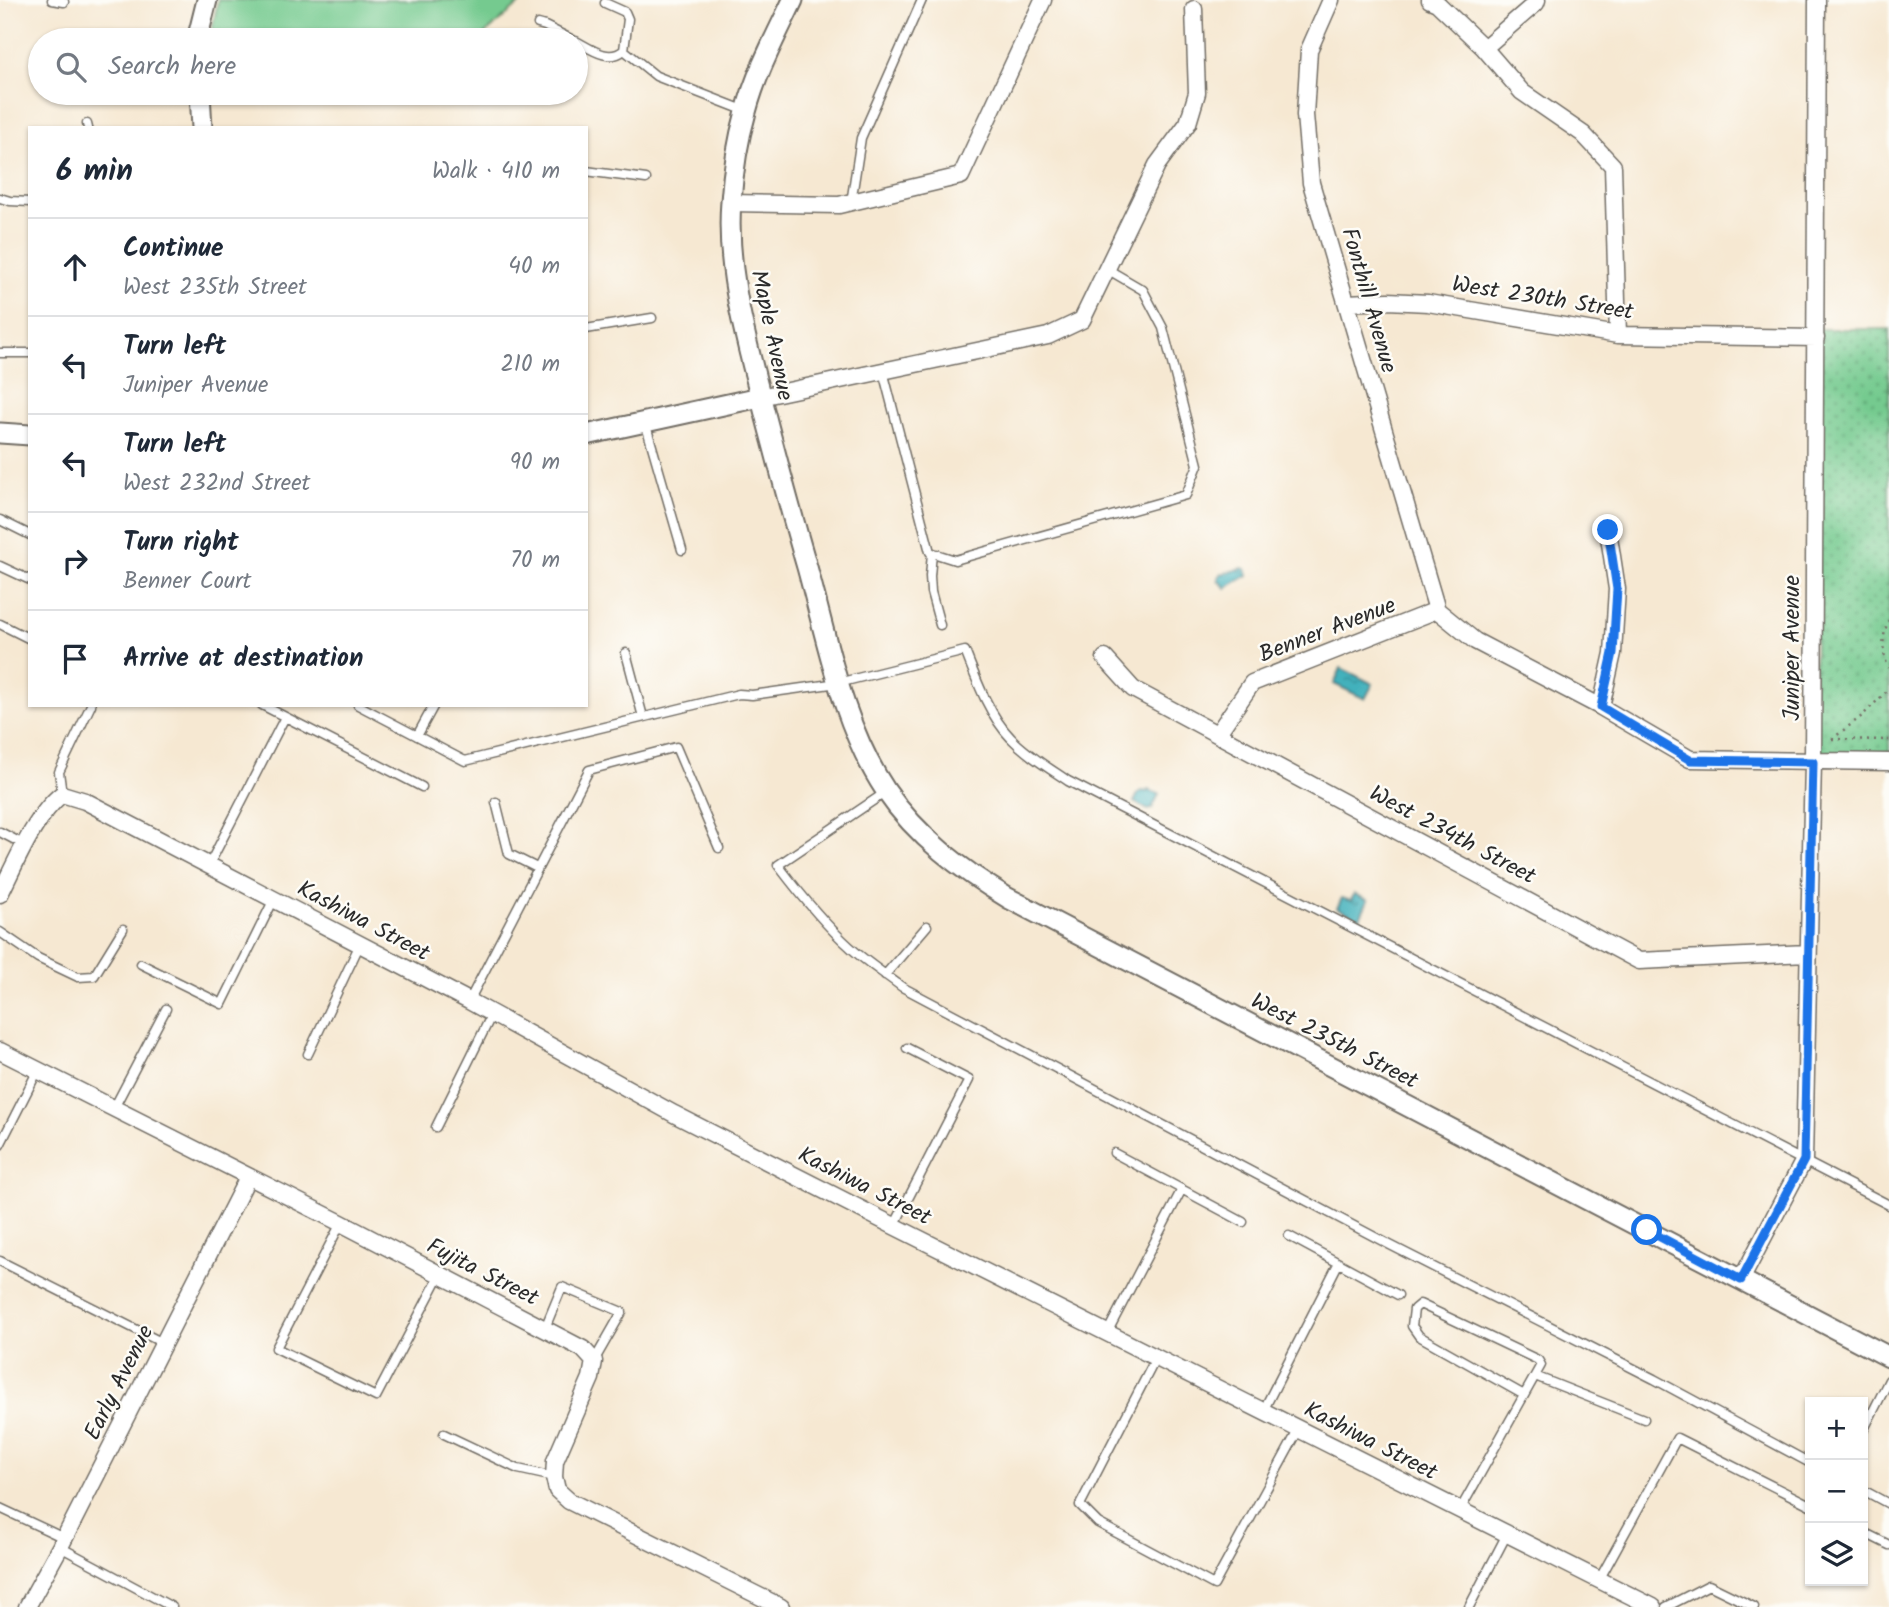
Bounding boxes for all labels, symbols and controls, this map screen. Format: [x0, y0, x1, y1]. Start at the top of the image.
search box [28, 28, 588, 105]
text: Search here [108, 46, 236, 88]
icon: search [52, 48, 90, 86]
text: 6 min [56, 148, 133, 196]
text: Walk · 410 m [432, 154, 560, 190]
street label: Fonthill Avenue [1330, 224, 1406, 377]
text: Continue [123, 228, 224, 270]
icon: ahead [56, 248, 94, 286]
text: 40 m [508, 249, 560, 285]
street label: Maple Avenue [740, 267, 802, 404]
street label: West 230th Street [1449, 267, 1637, 331]
text: West 235th Street [123, 270, 307, 306]
text: Turn left [123, 326, 226, 368]
icon: left [56, 346, 94, 384]
text: 210 m [500, 347, 560, 383]
text: Juniper Avenue [123, 368, 268, 404]
text: Turn left [123, 424, 226, 466]
icon: left [56, 444, 94, 482]
text: 90 m [510, 445, 560, 481]
text: West 232nd Street [123, 466, 310, 502]
route end [1592, 514, 1623, 545]
text: Turn right [123, 522, 239, 564]
icon: right [56, 542, 94, 580]
text: 70 m [510, 543, 560, 579]
text: Benner Court [123, 564, 251, 600]
street label: Juniper Avenue [1775, 575, 1811, 721]
street label: Benner Avenue [1254, 588, 1402, 674]
text: Arrive at destination [123, 638, 363, 680]
icon: arrive [56, 640, 94, 678]
street label: West 234th Street [1362, 777, 1543, 895]
street label: Kashiwa Street [290, 872, 437, 972]
street label: West 235th Street [1244, 984, 1425, 1100]
street label: Kashiwa Street [791, 1138, 938, 1236]
route start [1631, 1214, 1662, 1245]
street label: Fujita Street [420, 1229, 545, 1317]
street label: Early Avenue [75, 1319, 164, 1447]
street label: Kashiwa Street [1297, 1393, 1444, 1491]
map controls [1805, 1397, 1868, 1586]
button: + [1805, 1397, 1868, 1460]
button: − [1805, 1460, 1868, 1523]
button: layers [1805, 1523, 1868, 1586]

